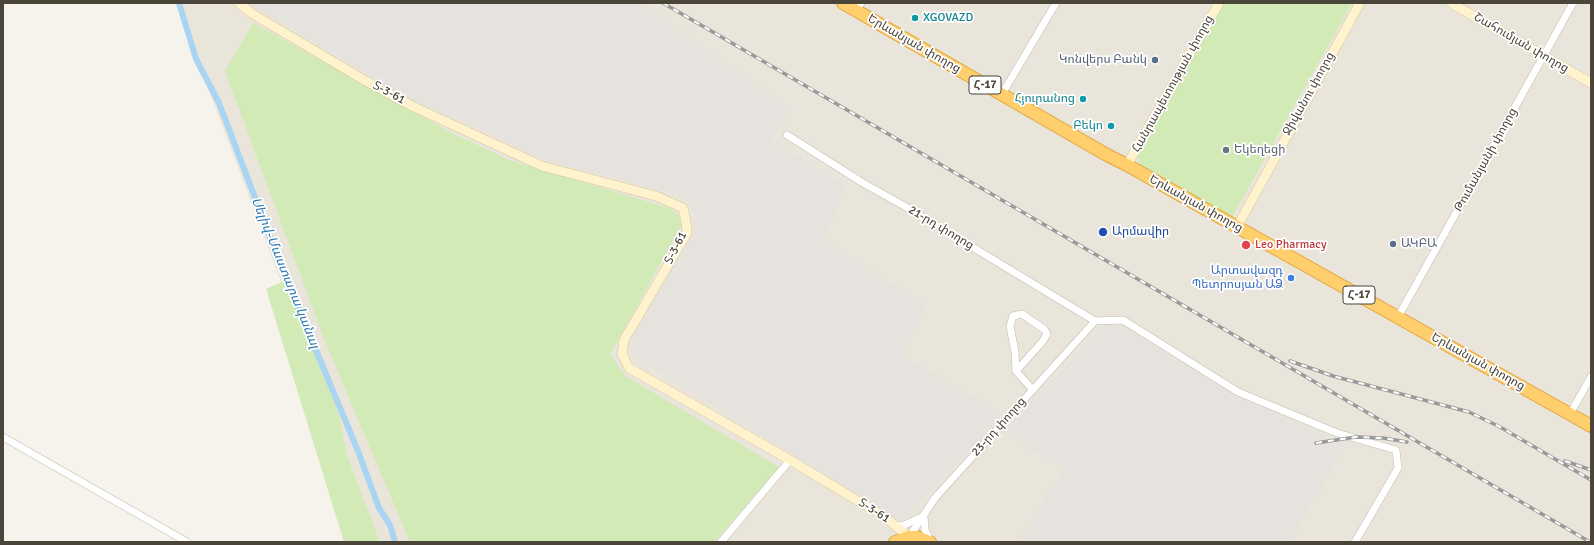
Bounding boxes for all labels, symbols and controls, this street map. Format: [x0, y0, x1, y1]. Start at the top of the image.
street label: Շահումյան փողոց [1471, 10, 1571, 76]
place label: XGOVAZD [923, 11, 973, 25]
street label: Երևանյան փողոց [865, 12, 963, 76]
marker: XGOVAZD [910, 13, 920, 23]
street label: Հանրապետության փողոց [1129, 13, 1217, 155]
street label: Ջիվանու փողոց [1280, 50, 1338, 138]
place label: Կոնվերս Բանկ [1059, 53, 1147, 67]
marker: Կոնվերս Բանկ [1150, 55, 1160, 65]
road number: Հ-17 [969, 76, 1001, 94]
street label: Տ-3-61 [370, 78, 408, 108]
place label: Հյուրանոց [1015, 92, 1075, 106]
marker: Հյուրանոց [1078, 94, 1088, 104]
street label: Թումանյանի փողոց [1451, 105, 1521, 215]
place label: Բեկո [1073, 119, 1103, 133]
marker: Բեկո [1106, 121, 1116, 131]
place label: Եկեղեցի [1234, 143, 1285, 157]
marker: Եկեղեցի [1221, 145, 1231, 155]
street label: Երևանյան փողոց [1147, 172, 1245, 236]
water label: Սելիվ֊Մաստարա կանալ [248, 195, 322, 351]
street label: 21-րդ փողոց [906, 203, 976, 253]
place label: Արմավիր [1112, 225, 1169, 239]
marker: Արմավիր [1097, 226, 1109, 238]
street label: Տ-3-61 [662, 229, 690, 267]
place label: ԱԿԲԱ [1401, 237, 1437, 251]
place label: Leo Pharmacy [1255, 238, 1327, 252]
marker: Leo Pharmacy [1240, 239, 1252, 251]
marker: ԱԿԲԱ [1388, 239, 1398, 249]
place label: Արտավազդ Պետրոսյան ԱՁ [1192, 264, 1283, 292]
marker: Արտավազդ Պետրոսյան ԱՁ [1286, 273, 1296, 283]
road number: Հ-17 [1343, 286, 1375, 304]
street label: Երևանյան փողոց [1429, 330, 1527, 394]
street label: 23-րդ փողոց [969, 395, 1029, 459]
street label: Տ-3-61 [856, 496, 892, 526]

